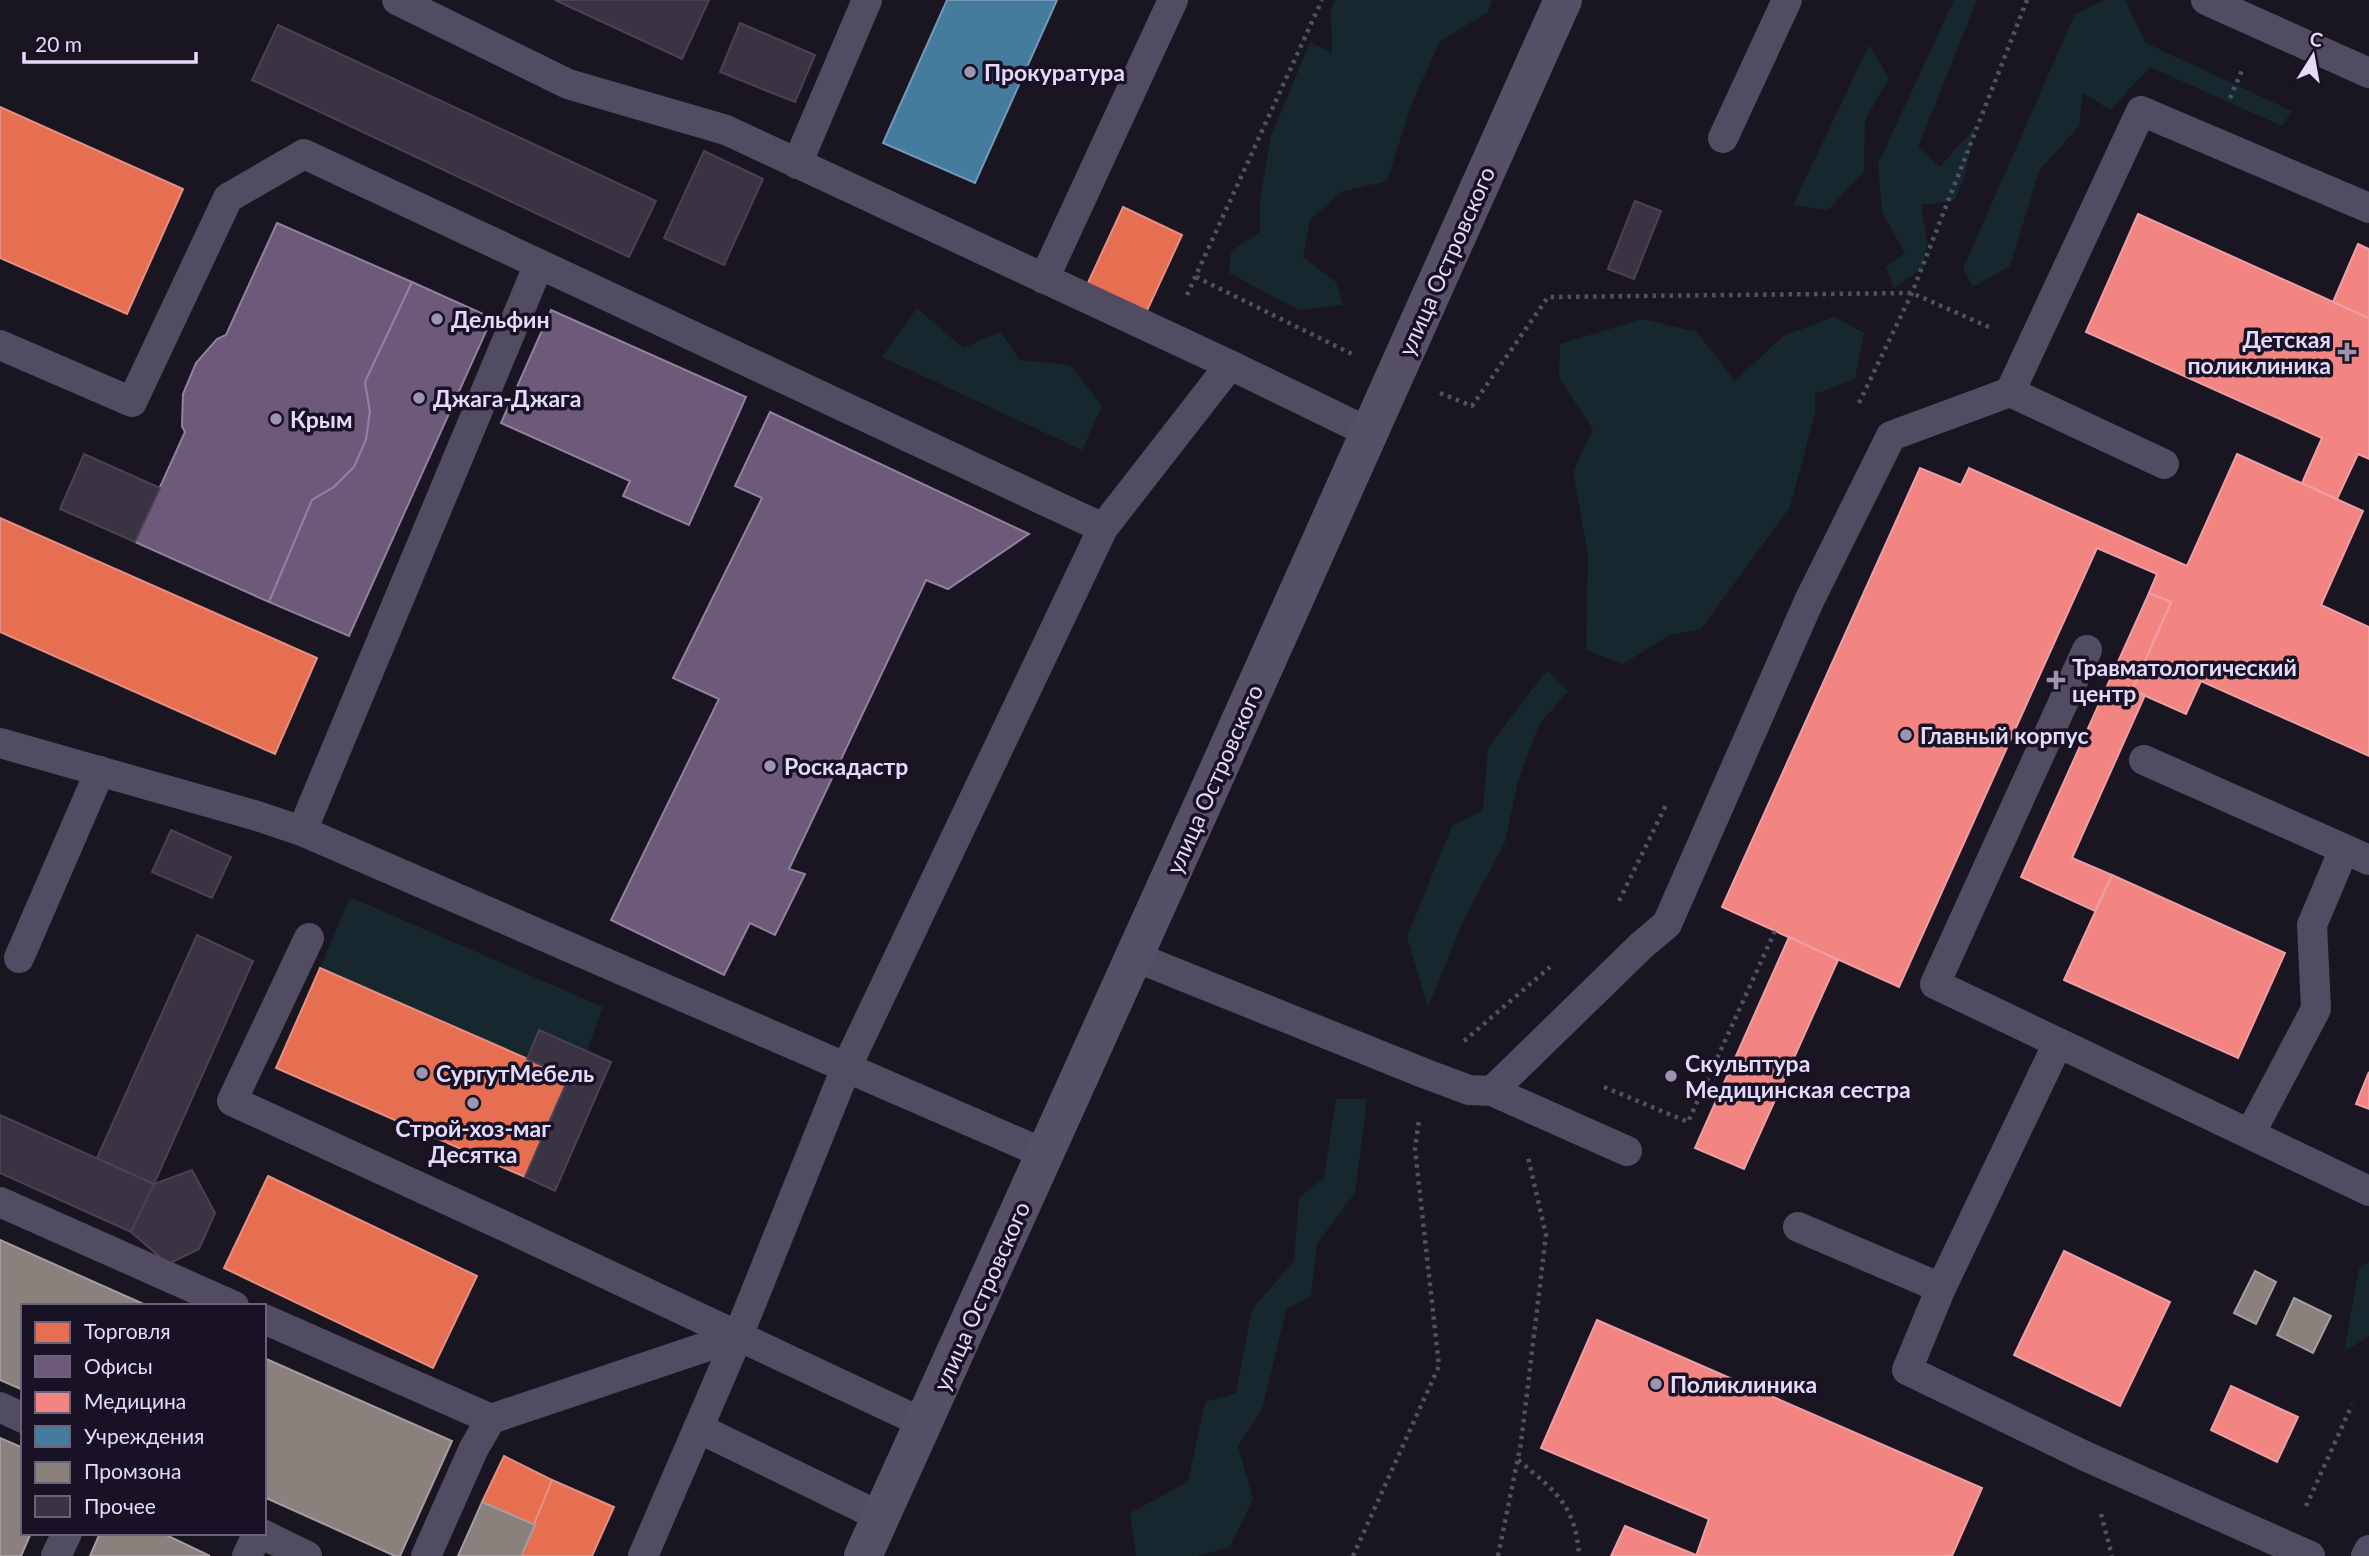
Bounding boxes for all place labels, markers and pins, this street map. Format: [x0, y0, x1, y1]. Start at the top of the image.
place label: Прокуратура [984, 58, 1125, 86]
marker: Прокуратура [962, 64, 978, 80]
place label: Дельфин [451, 305, 550, 333]
marker: Дельфин [429, 311, 445, 327]
place label: Детская поликлиника [2187, 325, 2331, 379]
marker: Детская поликлиника [2337, 342, 2357, 362]
place label: Джага-Джага [433, 384, 581, 412]
marker: Джага-Джага [411, 390, 427, 406]
place label: Крым [290, 405, 352, 433]
marker: Крым [268, 411, 284, 427]
place label: Травматологический центр [2072, 653, 2297, 707]
marker: Травматологический центр [2046, 670, 2066, 690]
place label: Главный корпус [1920, 721, 2088, 749]
marker: Главный корпус [1898, 727, 1914, 743]
place label: Роскадастр [784, 752, 908, 780]
marker: Роскадастр [762, 758, 778, 774]
place label: Скульптура Медицинская сестра [1685, 1049, 1911, 1103]
place label: СургутМебель [436, 1059, 594, 1087]
marker: СургутМебель [414, 1065, 430, 1081]
marker: Скульптура Медицинская сестра [1663, 1068, 1679, 1084]
marker: Строй-хоз-маг Десятка [465, 1095, 481, 1111]
place label: Строй-хоз-маг Десятка [395, 1114, 551, 1168]
place label: Поликлиника [1670, 1370, 1817, 1398]
marker: Поликлиника [1648, 1376, 1664, 1392]

